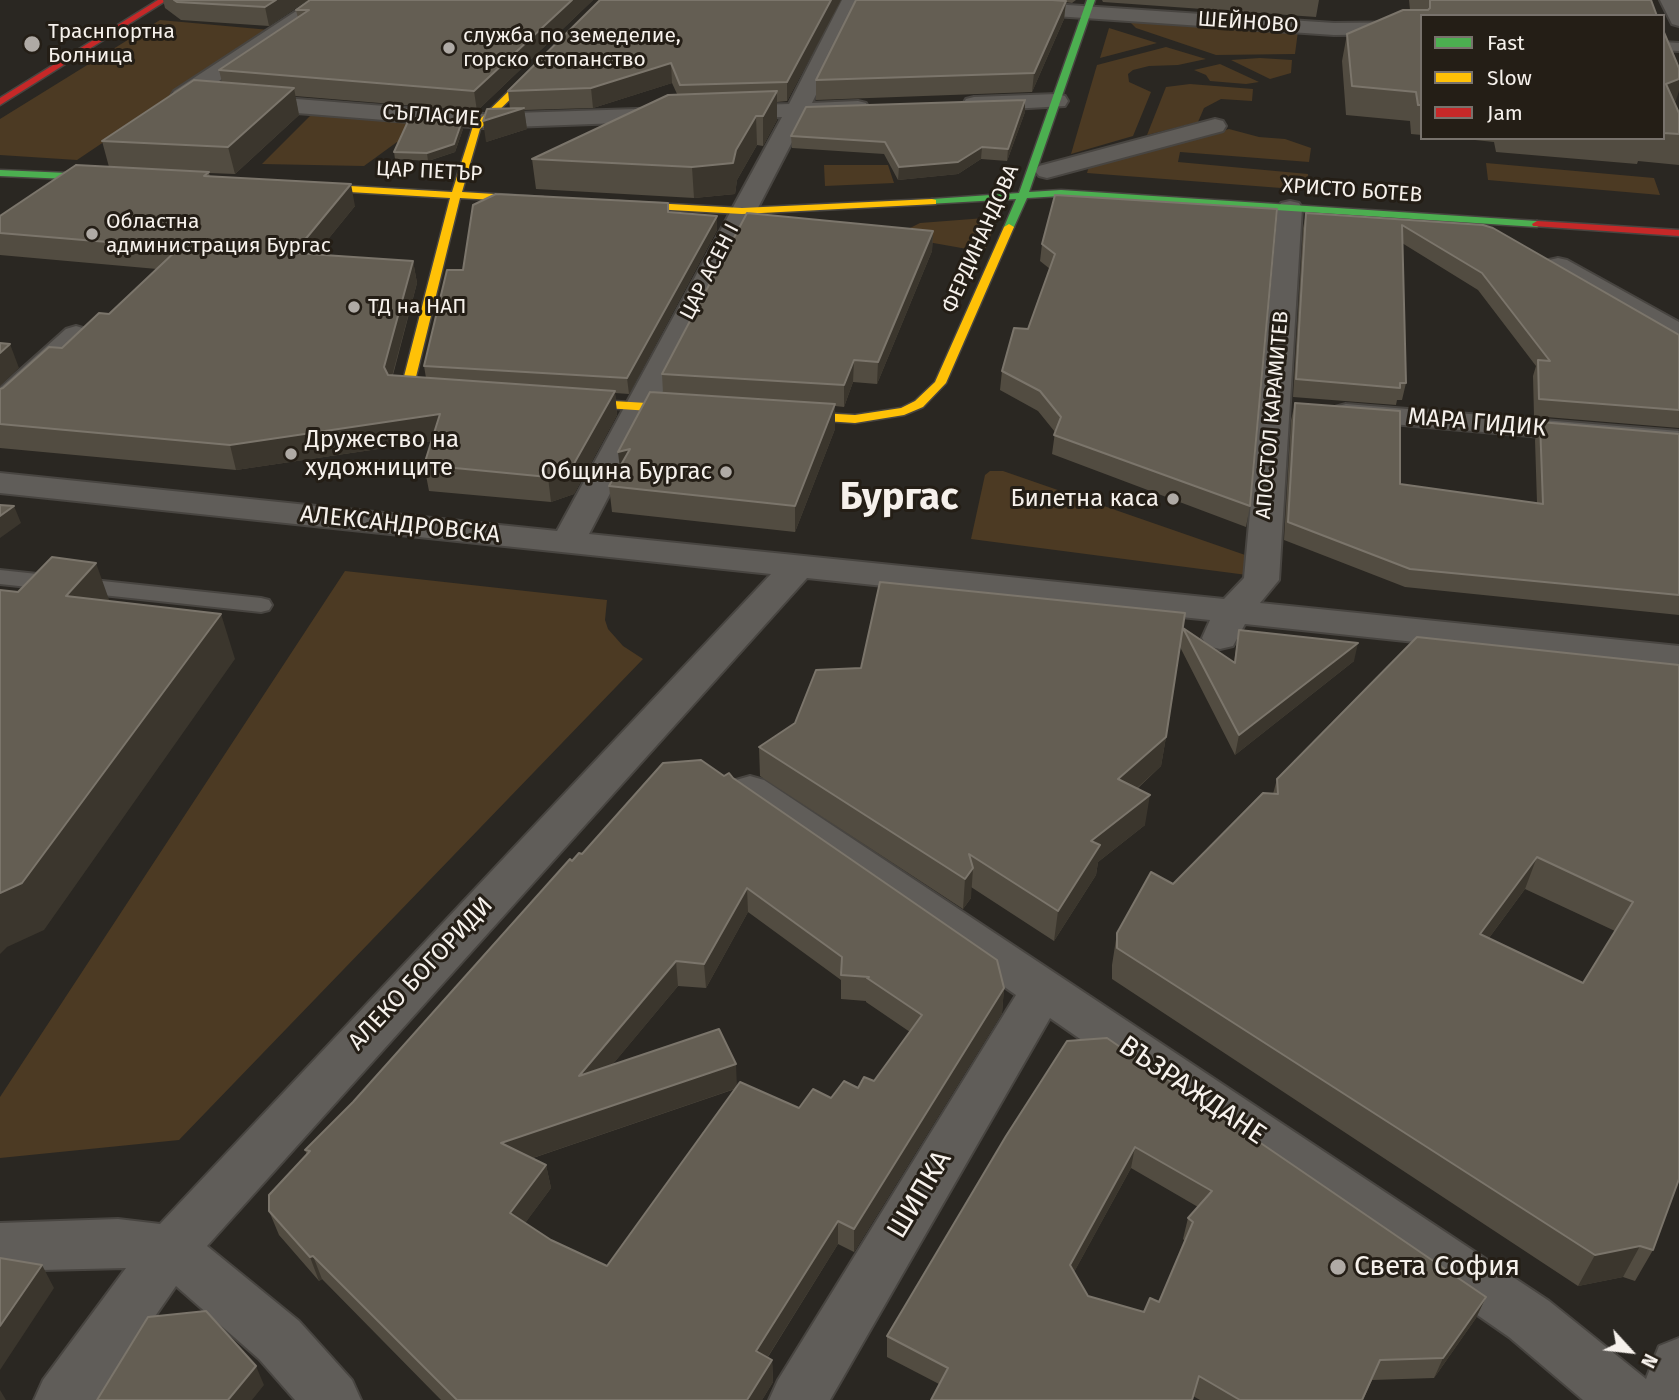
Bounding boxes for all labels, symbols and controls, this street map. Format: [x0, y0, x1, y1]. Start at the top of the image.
street label: ШЕЙНОВО [1197, 7, 1299, 39]
legend [1420, 14, 1665, 140]
place label: Траснпортна Болница [48, 19, 175, 69]
place label: служба по земеделие, горско стопанство [463, 23, 681, 73]
text: Fast [1487, 30, 1525, 56]
marker: Траснпортна Болница [22, 34, 42, 54]
marker: служба по земеделие, горско стопанство [441, 40, 457, 56]
text: Slow [1487, 65, 1532, 91]
street label: СЪГЛАСИЕ [381, 100, 481, 132]
text: Jam [1487, 100, 1523, 126]
street label: ЦАР ПЕТЪР [375, 157, 483, 187]
street label: ФЕРДИНАНДОВА [937, 161, 1025, 317]
street label: ХРИСТО БОТЕВ [1281, 174, 1423, 208]
place label: Областна администрация Бургас [106, 209, 331, 259]
street label: ЦАР АСЕН I [675, 220, 745, 324]
marker: Областна администрация Бургас [84, 226, 100, 242]
place label: ТД на НАП [368, 294, 466, 320]
marker: ТД на НАП [346, 299, 362, 315]
street label: АПОСТОЛ КАРАМИТЕВ [1251, 310, 1295, 520]
street label: МАРА ГИДИК [1407, 403, 1547, 443]
place label: Дружество на художниците [305, 426, 459, 482]
marker: Дружество на художниците [283, 446, 299, 462]
place label: Община Бургас [541, 458, 712, 486]
marker: Община Бургас [718, 464, 734, 480]
district label: Бургас [840, 475, 958, 521]
place label: Билетна каса [1010, 485, 1159, 513]
marker: Билетна каса [1165, 491, 1181, 507]
street label: АЛЕКСАНДРОВСКА [299, 500, 501, 550]
street label: АЛЕКО БОГОРИДИ [343, 892, 499, 1056]
street label: ВЪЗРАЖДАНЕ [1112, 1029, 1272, 1153]
street label: ШИПКА [881, 1145, 959, 1245]
place label: Света София [1354, 1250, 1520, 1284]
marker: Света София [1328, 1257, 1348, 1277]
north arrow [1595, 1316, 1665, 1386]
text: N [1636, 1350, 1662, 1372]

